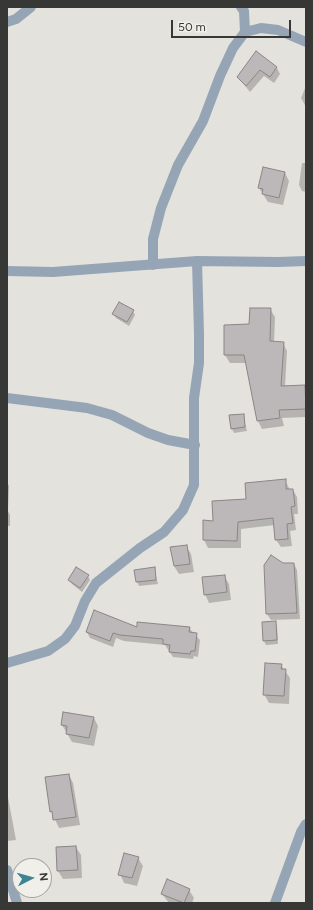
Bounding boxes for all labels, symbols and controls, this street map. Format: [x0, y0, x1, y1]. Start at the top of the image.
scale bar [173, 12, 293, 38]
text: 50 m [178, 20, 206, 34]
north arrow [12, 858, 52, 898]
text: N [37, 872, 50, 882]

